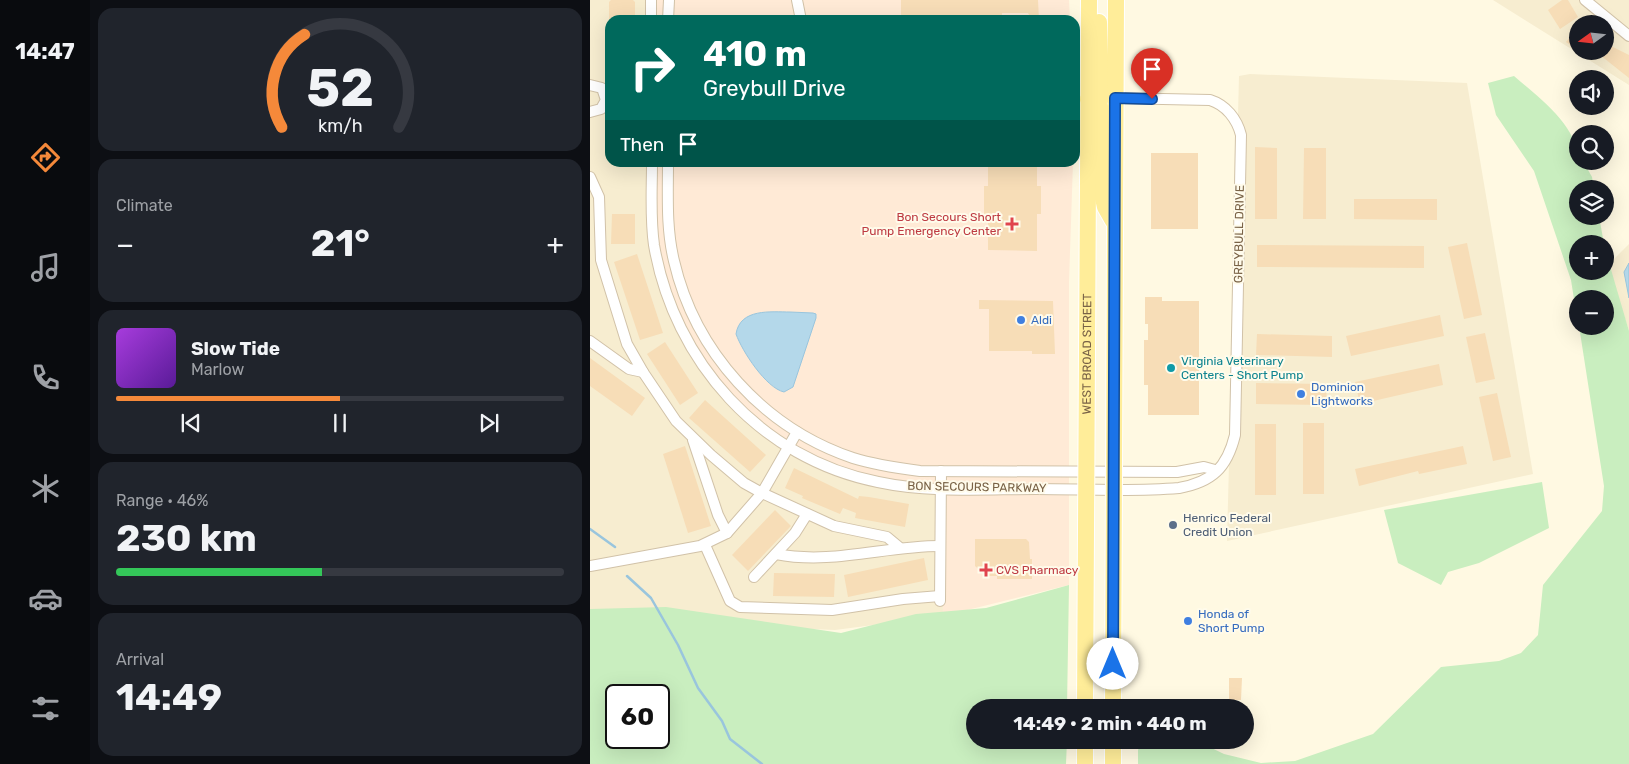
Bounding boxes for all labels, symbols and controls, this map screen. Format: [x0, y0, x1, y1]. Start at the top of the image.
north arrow [1569, 15, 1614, 60]
map controls [1569, 15, 1614, 335]
text: 410 m [703, 33, 807, 75]
icon: right [620, 35, 685, 100]
text: 14:47 [15, 38, 75, 65]
pin [1131, 48, 1173, 99]
icon: arrive [1138, 55, 1166, 83]
text: 52 [306, 57, 374, 119]
button: sound [1569, 70, 1614, 115]
text: Greybull Drive [703, 75, 846, 102]
text: km/h [318, 115, 362, 136]
button: search [1569, 125, 1614, 170]
icon: arrive [674, 130, 702, 158]
text: Then [620, 133, 664, 156]
icon: directions [28, 140, 63, 175]
button: layers [1569, 180, 1614, 225]
street label: GREYBULL DRIVE [1231, 185, 1247, 283]
text: Climate [116, 196, 173, 215]
place label: Bon Secours Short Pump Emergency Center [862, 210, 1001, 238]
marker: Bon Secours Short Pump Emergency Center [1005, 217, 1019, 231]
text: 21° [311, 220, 370, 266]
text: − [116, 228, 134, 261]
text: + [547, 228, 564, 261]
button: + [1569, 235, 1614, 280]
icon: music [28, 250, 63, 285]
button: − [1569, 290, 1614, 335]
street label: WEST BROAD STREET [1080, 294, 1094, 414]
place label: Aldi [1031, 313, 1052, 327]
marker: Aldi [1015, 314, 1027, 326]
text: Slow Tide [191, 337, 280, 360]
place label: Virginia Veterinary Centers - Short Pump [1181, 354, 1303, 382]
icon: phone [28, 360, 63, 395]
text: Marlow [191, 360, 244, 379]
marker: Virginia Veterinary Centers - Short Pump [1165, 362, 1177, 374]
place label: Dominion Lightworks [1311, 380, 1373, 408]
marker: Dominion Lightworks [1295, 388, 1307, 400]
icon: previous [177, 409, 205, 437]
icon: pause [326, 409, 354, 437]
icon: next [475, 409, 503, 437]
icon: climate [28, 471, 63, 506]
street label: BON SECOURS PARKWAY [907, 479, 1047, 495]
text: Range · 46% [116, 491, 208, 510]
place label: Henrico Federal Credit Union [1183, 511, 1271, 539]
text: 230 km [116, 515, 257, 561]
marker: Henrico Federal Credit Union [1167, 519, 1179, 531]
place label: CVS Pharmacy [996, 563, 1079, 577]
marker: CVS Pharmacy [980, 564, 992, 576]
icon: car [28, 581, 63, 616]
place label: Honda of Short Pump [1198, 607, 1265, 635]
marker: Honda of Short Pump [1182, 615, 1194, 627]
position arrow [1086, 637, 1138, 689]
text: Arrival [116, 650, 164, 669]
text: 14:49 [116, 674, 222, 720]
speed limit sign: 60 [605, 684, 670, 749]
icon: filters [28, 691, 63, 726]
text: 14:49 · 2 min · 440 m [1013, 712, 1207, 735]

